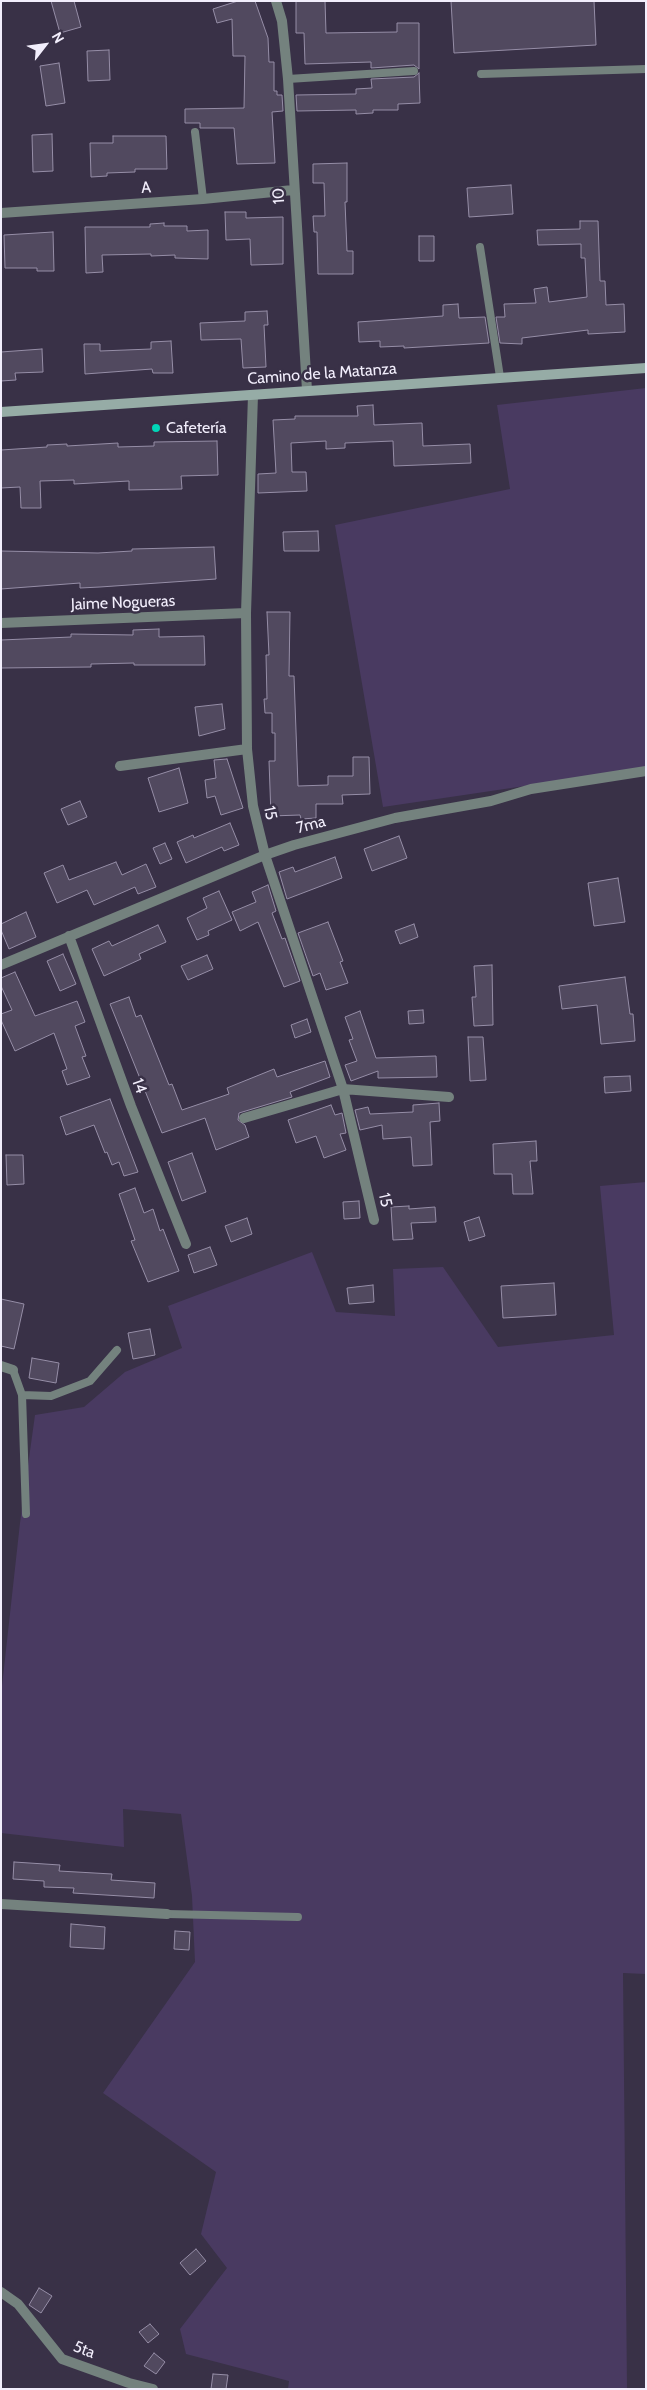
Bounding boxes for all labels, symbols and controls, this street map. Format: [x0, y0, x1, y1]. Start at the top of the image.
north arrow [20, 20, 70, 70]
text: N [48, 29, 68, 46]
street label: A [140, 178, 152, 198]
street label: 10 [269, 187, 289, 205]
street label: Camino de la Matanza [247, 359, 397, 389]
place label: Cafetería [166, 418, 226, 438]
marker: Cafetería [150, 422, 162, 434]
street label: Jaime Nogueras [70, 592, 176, 614]
street label: 15 [259, 804, 281, 822]
street label: 7ma [294, 812, 328, 838]
street label: 14 [128, 1076, 150, 1096]
street label: 15 [374, 1191, 396, 1209]
street label: 5ta [70, 2337, 98, 2363]

